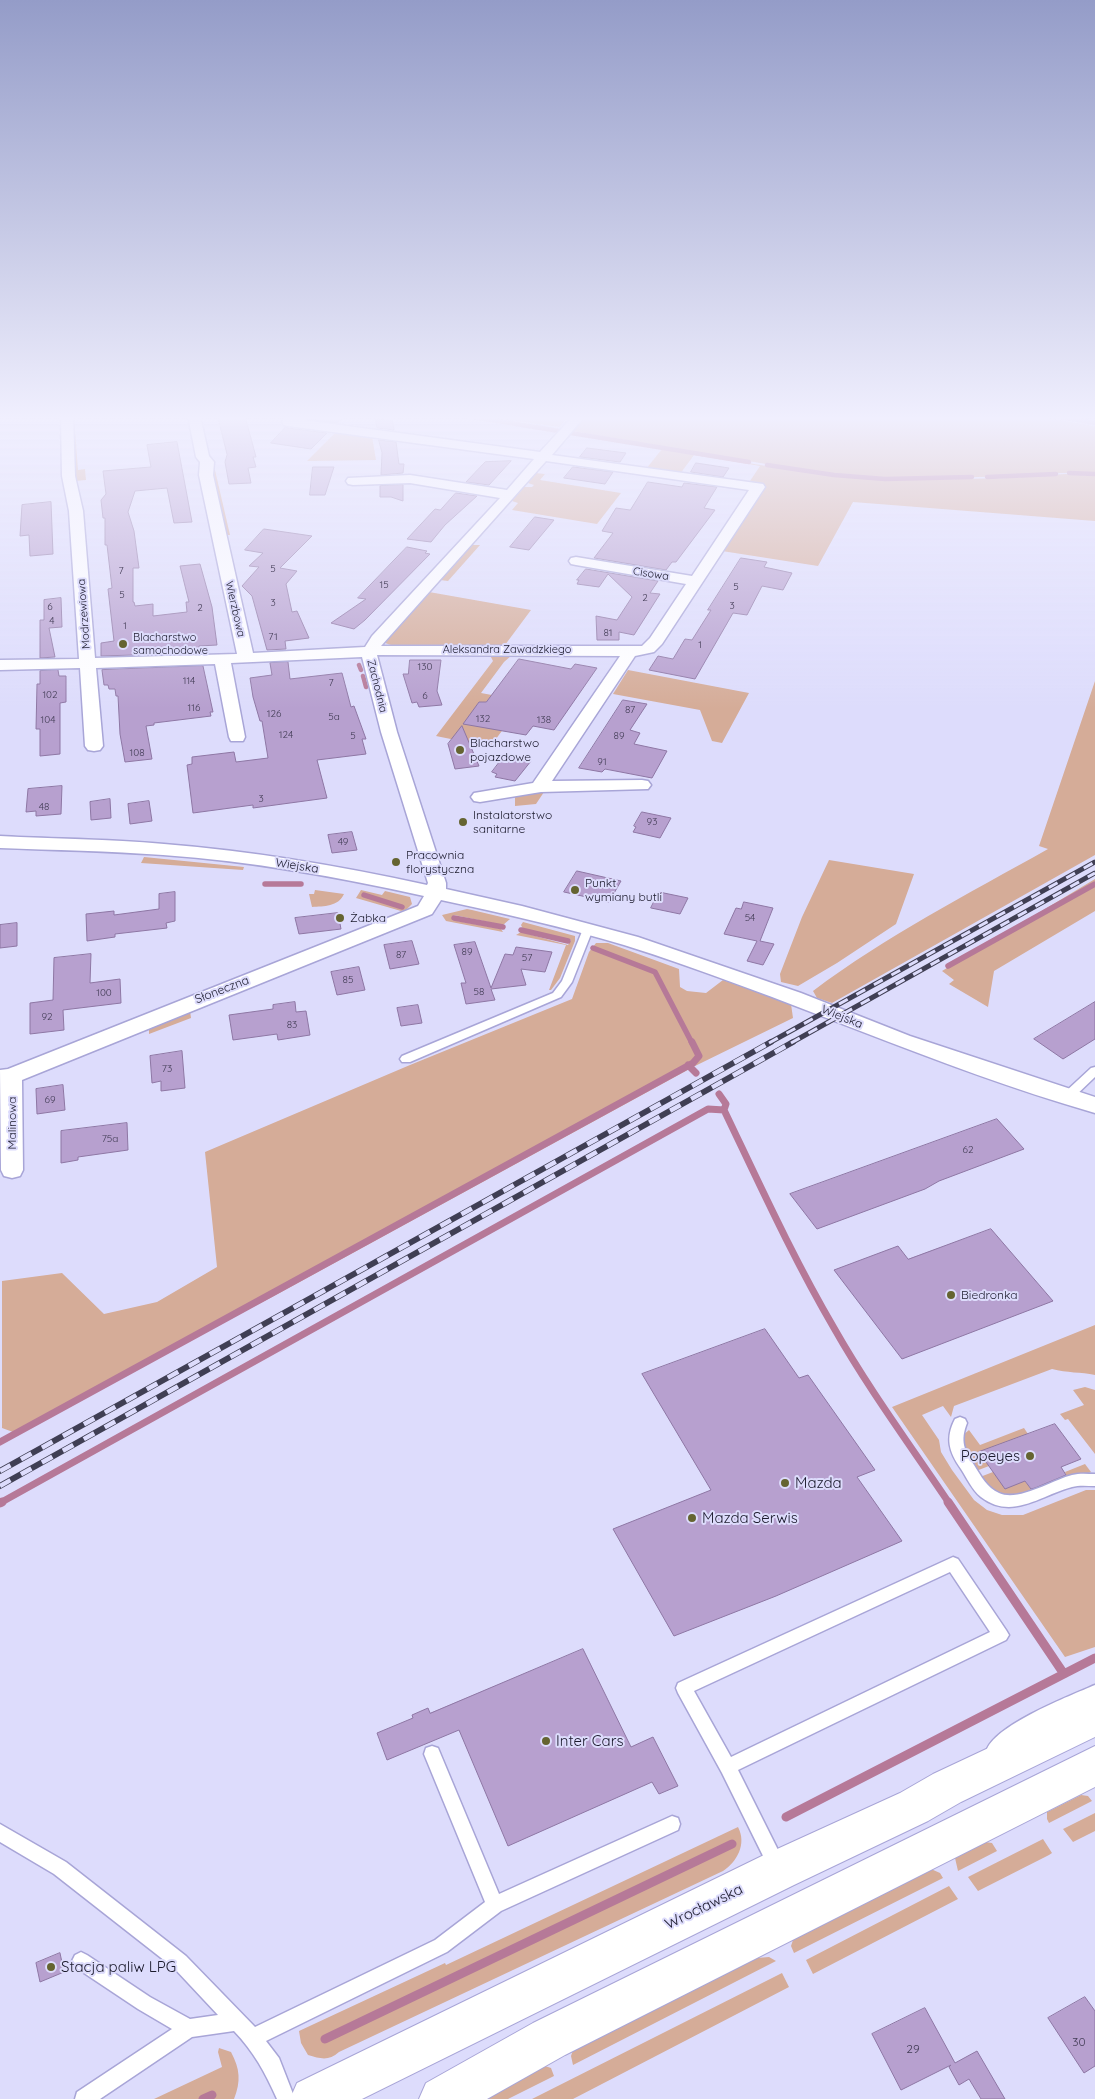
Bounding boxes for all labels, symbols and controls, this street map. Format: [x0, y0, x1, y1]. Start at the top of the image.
house number: 5 [270, 563, 276, 575]
house number: 7 [118, 565, 124, 577]
street label: Cisowa [632, 565, 670, 583]
street label: Modrzewiowa [75, 578, 93, 650]
house number: 15 [379, 579, 389, 591]
street label: Wierzbowa [222, 580, 248, 638]
house number: 5 [733, 581, 739, 593]
house number: 5 [119, 589, 125, 601]
house number: 2 [642, 592, 648, 604]
house number: 3 [270, 597, 276, 609]
house number: 3 [729, 600, 735, 612]
house number: 6 [47, 601, 53, 613]
house number: 2 [197, 602, 203, 614]
house number: 4 [49, 615, 55, 627]
house number: 1 [123, 620, 127, 632]
house number: 81 [603, 627, 613, 639]
place label: Blacharstwo samochodowe [133, 631, 208, 657]
house number: 71 [268, 631, 278, 643]
marker: Blacharstwo samochodowe [117, 638, 129, 650]
house number: 1 [698, 639, 702, 651]
street label: Aleksandra Zawadzkiego [443, 643, 571, 657]
street label: Zachodnia [364, 658, 390, 714]
house number: 130 [418, 661, 432, 673]
house number: 114 [183, 675, 195, 687]
house number: 7 [328, 677, 334, 689]
house number: 102 [42, 689, 58, 701]
house number: 6 [422, 690, 428, 702]
house number: 116 [188, 702, 200, 714]
house number: 87 [625, 704, 635, 716]
house number: 126 [267, 708, 281, 720]
house number: 5a [328, 711, 340, 723]
house number: 132 [476, 713, 490, 725]
house number: 104 [41, 714, 55, 726]
house number: 138 [537, 714, 551, 726]
house number: 124 [279, 729, 293, 741]
house number: 5 [350, 730, 356, 742]
house number: 89 [614, 730, 624, 742]
place label: Blacharstwo pojazdowe [470, 736, 539, 764]
marker: Blacharstwo pojazdowe [454, 744, 466, 756]
house number: 108 [129, 747, 145, 759]
house number: 91 [597, 756, 607, 768]
house number: 3 [258, 793, 264, 805]
house number: 48 [39, 801, 49, 813]
place label: Instalatorstwo sanitarne [473, 808, 552, 836]
marker: Instalatorstwo sanitarne [457, 816, 469, 828]
house number: 93 [647, 816, 657, 828]
house number: 49 [338, 836, 348, 848]
place label: Pracownia florystyczna [406, 848, 474, 876]
street label: Wiejska [274, 855, 320, 877]
marker: Pracownia florystyczna [390, 856, 402, 868]
place label: Punkt wymiany butli [585, 876, 662, 904]
marker: Punkt wymiany butli [569, 884, 581, 896]
place label: Żabka [350, 911, 386, 925]
marker: Żabka [334, 912, 346, 924]
house number: 54 [745, 912, 755, 924]
house number: 89 [462, 946, 472, 958]
house number: 87 [396, 949, 406, 961]
house number: 57 [522, 952, 532, 964]
street label: Słoneczna [193, 973, 251, 1007]
house number: 85 [343, 974, 353, 986]
house number: 58 [474, 986, 484, 998]
house number: 100 [96, 987, 112, 999]
street label: Wiejska [819, 1002, 865, 1032]
house number: 92 [41, 1011, 53, 1023]
house number: 83 [287, 1019, 297, 1031]
house number: 73 [162, 1063, 172, 1075]
house number: 69 [45, 1094, 55, 1106]
street label: Malinowa [5, 1096, 19, 1150]
house number: 75a [102, 1133, 118, 1145]
house number: 62 [963, 1144, 973, 1156]
place label: Biedronka [961, 1288, 1018, 1302]
marker: Biedronka [945, 1289, 957, 1301]
place label: Popeyes [961, 1447, 1020, 1465]
marker: Popeyes [1024, 1450, 1036, 1462]
place label: Mazda [795, 1474, 842, 1492]
marker: Mazda [779, 1477, 791, 1489]
place label: Mazda Serwis [702, 1509, 798, 1527]
marker: Mazda Serwis [686, 1512, 698, 1524]
place label: Inter Cars [556, 1732, 623, 1750]
marker: Inter Cars [540, 1735, 552, 1747]
street label: Wrocławska [662, 1880, 746, 1934]
place label: Stacja paliw LPG [61, 1958, 176, 1976]
marker: Stacja paliw LPG [45, 1961, 57, 1973]
house number: 30 [1072, 2035, 1086, 2049]
house number: 29 [906, 2042, 920, 2056]

